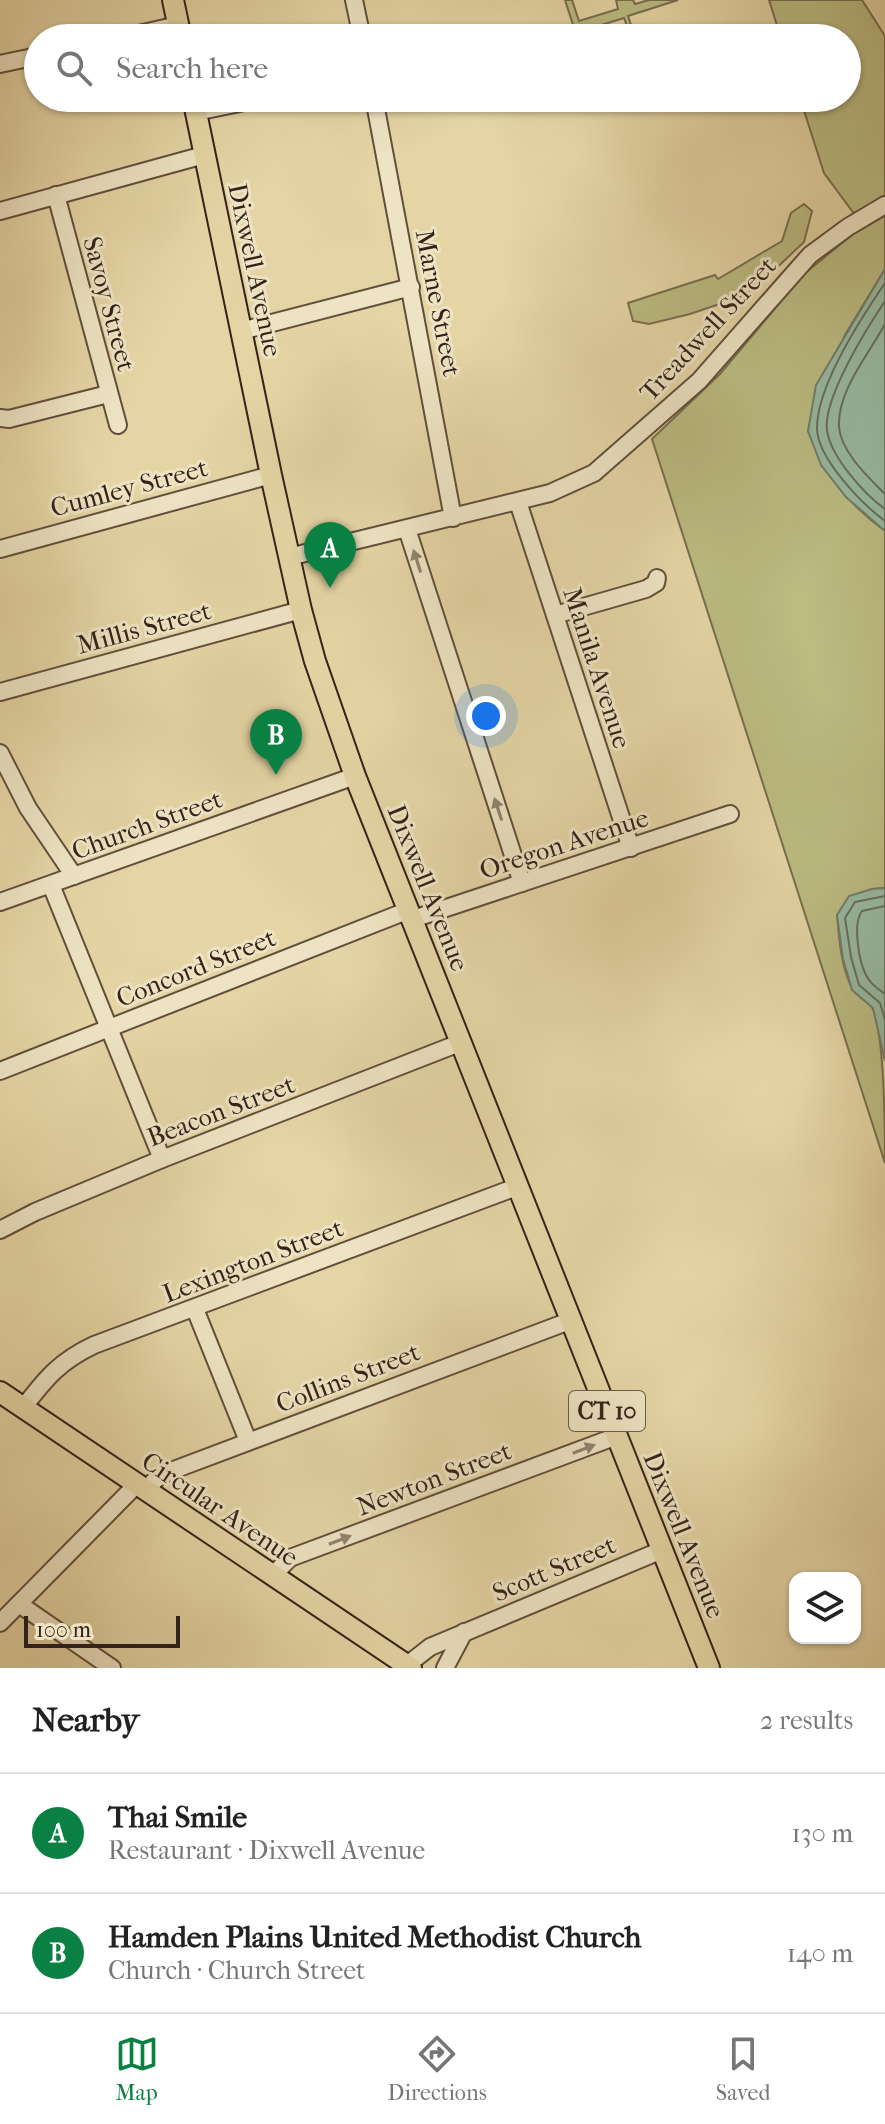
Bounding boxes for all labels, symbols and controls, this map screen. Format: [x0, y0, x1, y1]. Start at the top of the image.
search box [24, 24, 861, 112]
icon: search [52, 46, 96, 90]
text: Search here [116, 51, 268, 86]
street label: Dixwell Avenue [221, 180, 289, 360]
street label: Marne Street [409, 227, 468, 380]
street label: Savoy Street [76, 233, 142, 375]
street label: Treadwell Street [633, 250, 783, 407]
street label: Cumley Street [47, 452, 212, 524]
pin: A [304, 522, 356, 588]
one-way arrow [411, 549, 423, 573]
street label: Manila Avenue [556, 584, 638, 752]
street label: Millis Street [74, 595, 215, 661]
your location [466, 696, 506, 736]
pin: B [250, 709, 302, 775]
street label: Church Street [68, 783, 227, 867]
one-way arrow [491, 796, 503, 820]
street label: Dixwell Avenue [381, 800, 475, 976]
street label: Oregon Avenue [476, 802, 652, 886]
street label: Concord Street [112, 922, 281, 1014]
street label: Beacon Street [143, 1068, 300, 1153]
street label: Lexington Street [158, 1212, 348, 1310]
street label: Collins Street [272, 1336, 425, 1420]
road number: CT 10 [569, 1391, 645, 1431]
street label: Newton Street [352, 1435, 516, 1523]
one-way arrow [572, 1442, 596, 1455]
street label: Circular Avenue [136, 1445, 304, 1573]
street label: Dixwell Avenue [637, 1447, 731, 1623]
street label: Scott Street [488, 1529, 621, 1609]
one-way arrow [329, 1533, 353, 1546]
map controls [789, 1572, 861, 1644]
button: layers [789, 1572, 861, 1644]
scale bar [24, 1612, 180, 1648]
text: 100 m [36, 1617, 91, 1643]
text: Nearby [32, 1700, 139, 1740]
text: 2 results [760, 1705, 853, 1736]
text: Thai Smile [108, 1800, 247, 1835]
text: A [50, 1818, 66, 1849]
text: 130 m [792, 1818, 853, 1849]
text: Restaurant · Dixwell Avenue [108, 1835, 425, 1866]
text: Hamden Plains United Methodist Church [108, 1920, 641, 1955]
text: B [50, 1938, 66, 1969]
text: 140 m [787, 1938, 853, 1969]
text: Church · Church Street [108, 1955, 365, 1986]
tab: Map [115, 2032, 159, 2106]
tab: Directions [388, 2032, 487, 2106]
tab: Saved [716, 2032, 770, 2106]

